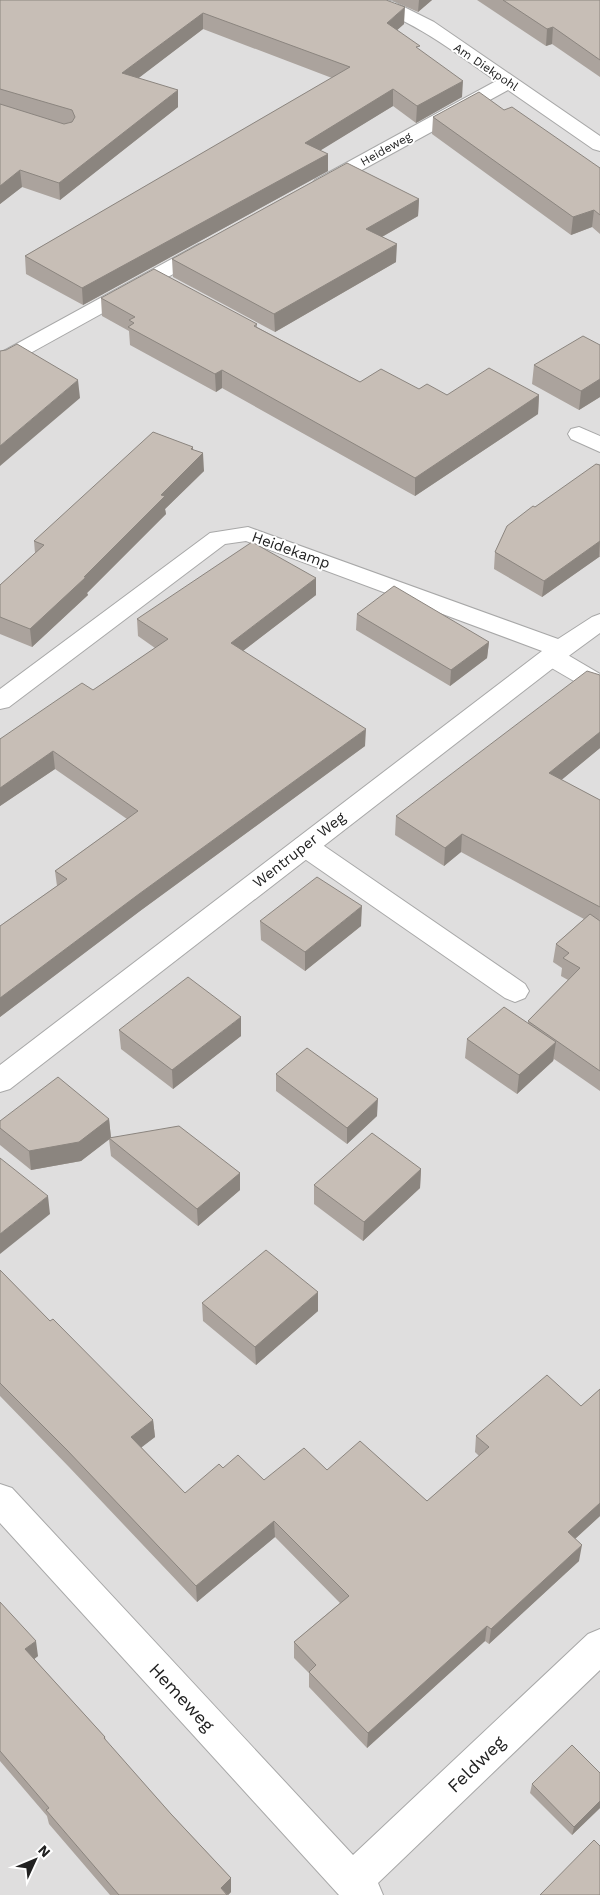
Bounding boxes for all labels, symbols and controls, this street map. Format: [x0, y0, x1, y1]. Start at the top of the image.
street label: Am Diekpohl [451, 40, 521, 94]
street label: Heideweg [358, 129, 415, 169]
street label: Heidekamp [249, 527, 333, 573]
street label: Wentruper Weg [249, 808, 349, 892]
street label: Hemeweg [145, 1659, 219, 1736]
street label: Feldweg [443, 1731, 509, 1797]
north arrow [10, 1835, 60, 1885]
text: N [35, 1842, 54, 1860]

